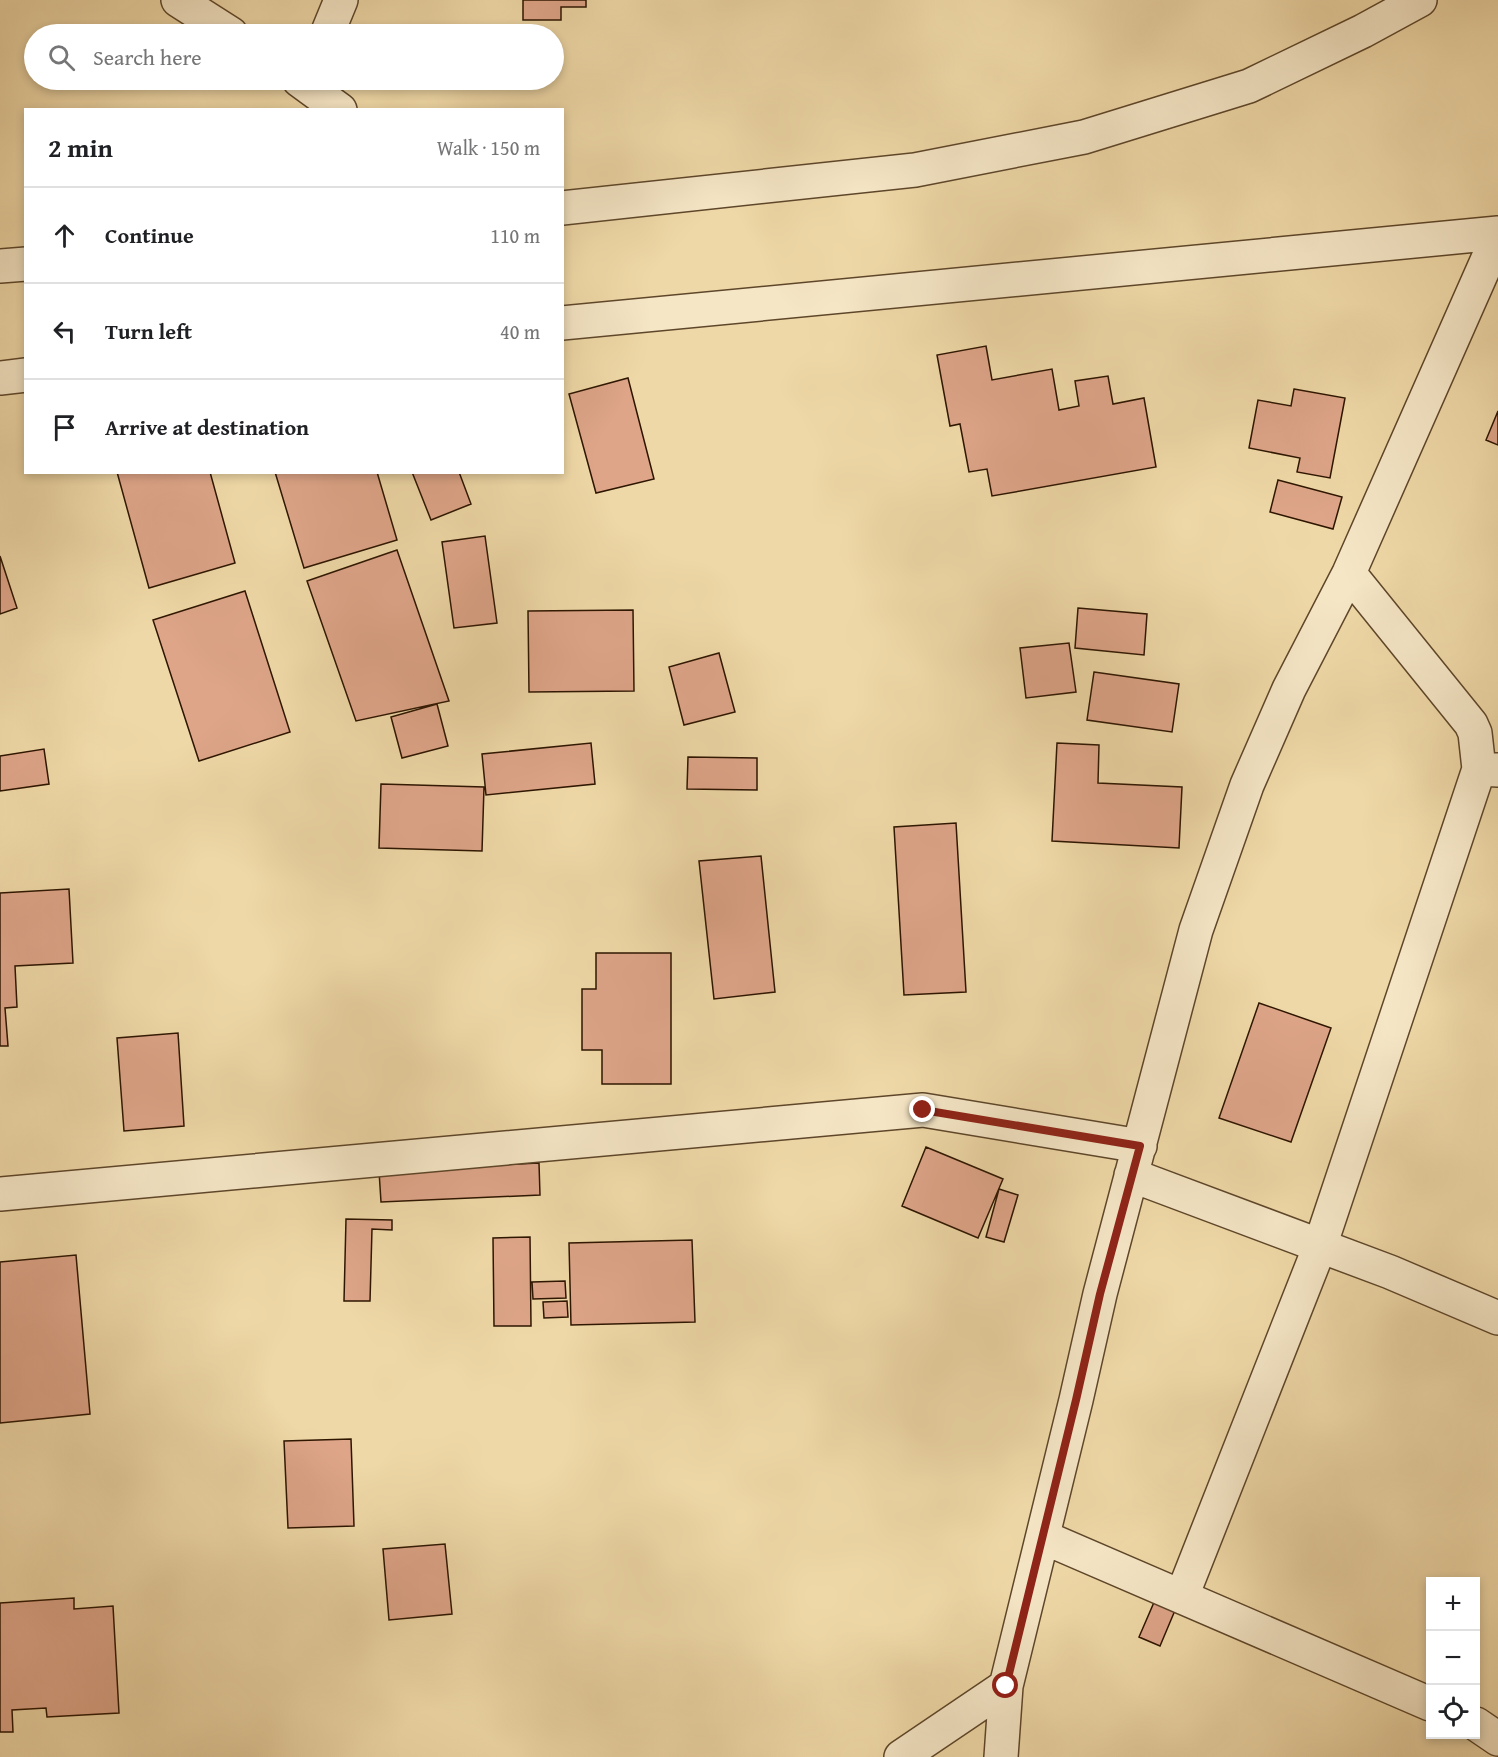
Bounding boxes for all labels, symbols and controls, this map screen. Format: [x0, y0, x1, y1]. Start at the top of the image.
search box [24, 24, 564, 90]
icon: search [45, 41, 78, 74]
text: Search here [93, 41, 202, 73]
text: 2 min [48, 128, 113, 167]
text: Walk · 150 m [437, 133, 540, 162]
icon: ahead [48, 219, 81, 252]
text: Continue [105, 219, 194, 251]
text: 110 m [490, 221, 540, 250]
icon: left [48, 315, 81, 348]
text: Turn left [105, 315, 192, 347]
text: 40 m [500, 317, 540, 346]
icon: arrive [48, 411, 81, 444]
text: Arrive at destination [105, 411, 309, 443]
route end [909, 1096, 935, 1122]
map controls [1426, 1577, 1480, 1739]
button: + [1426, 1577, 1480, 1631]
button: − [1426, 1631, 1480, 1685]
route start [992, 1672, 1018, 1698]
button: locate [1426, 1685, 1480, 1739]

